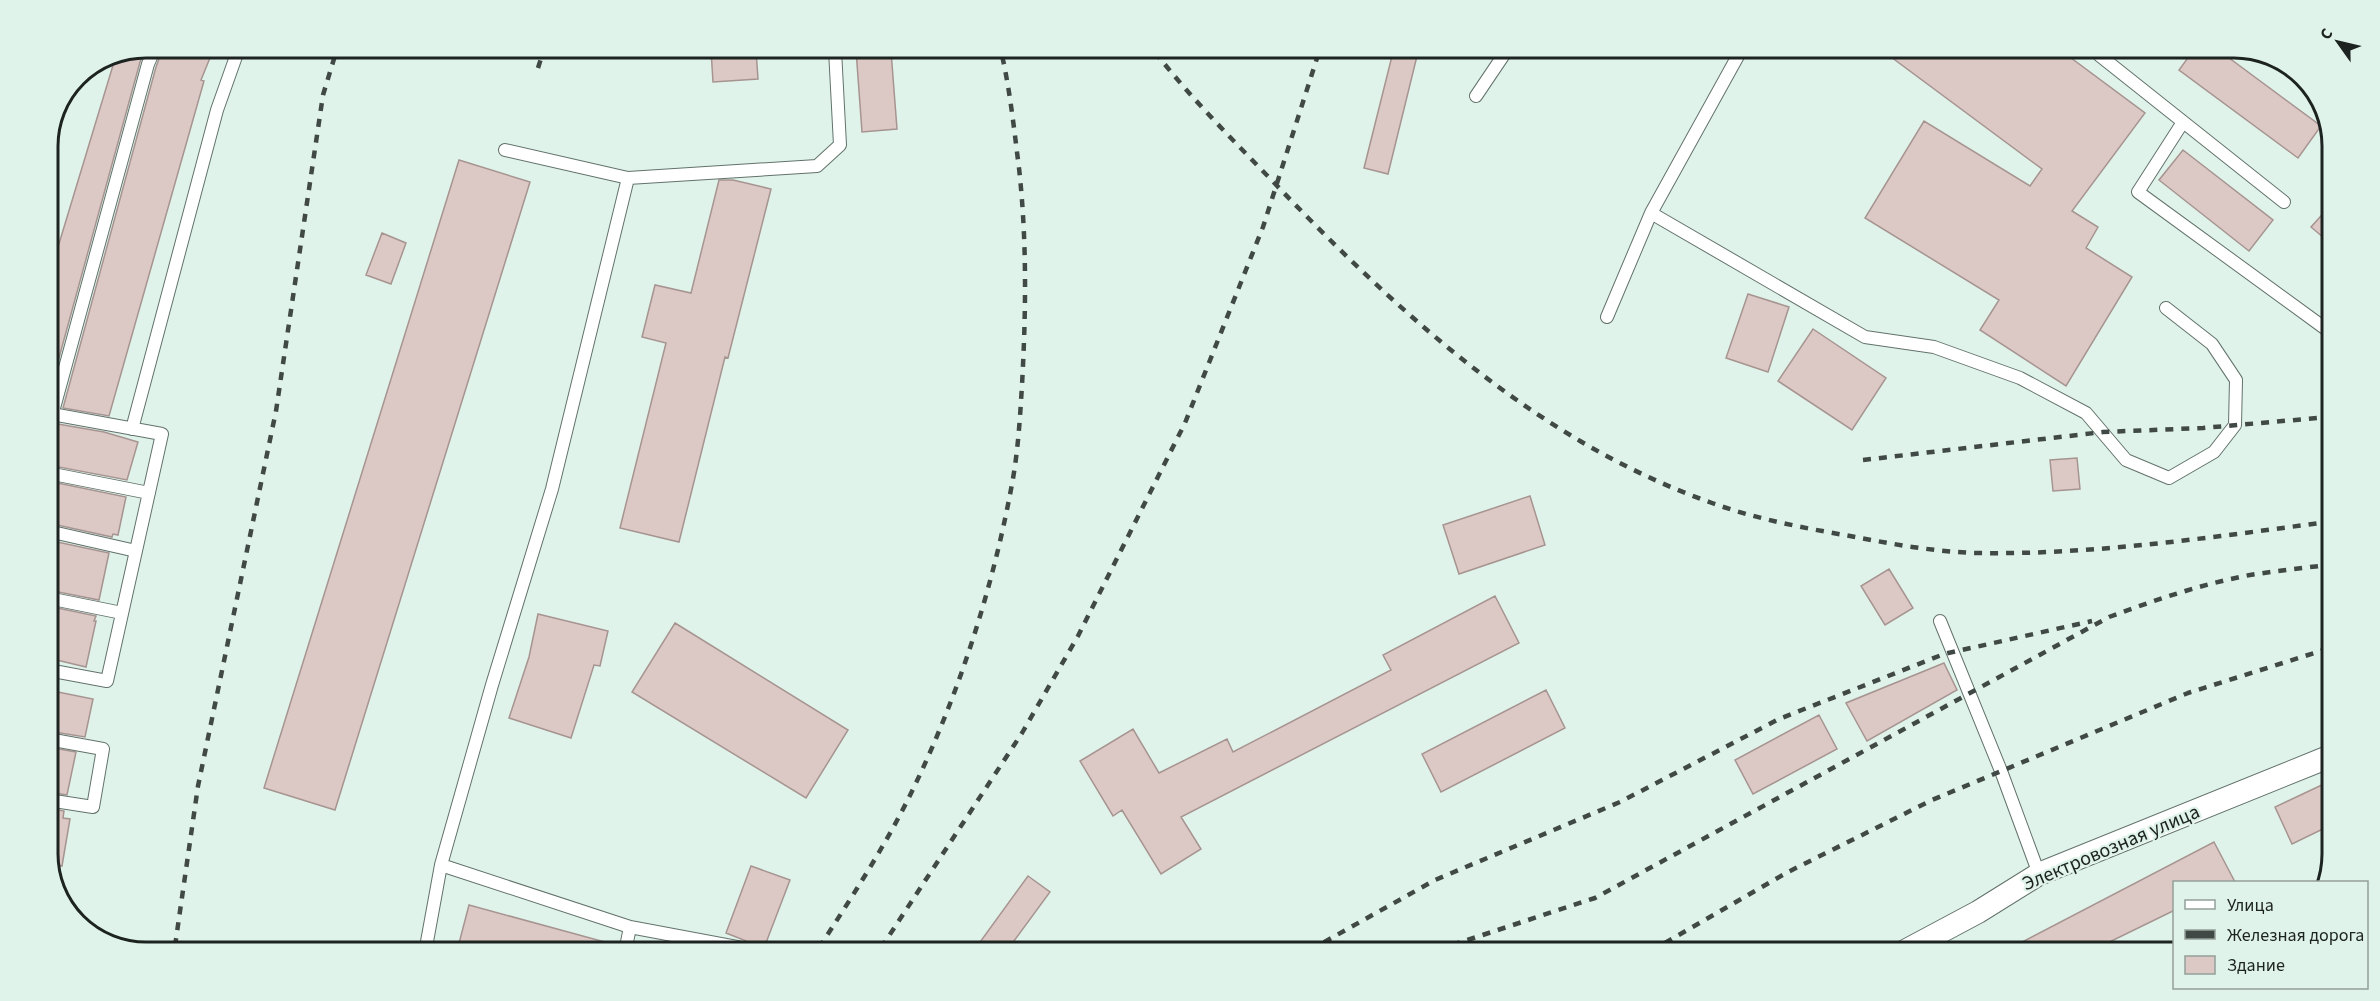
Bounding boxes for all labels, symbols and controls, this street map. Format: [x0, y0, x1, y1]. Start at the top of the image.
north arrow [2308, 12, 2368, 72]
text: С [2315, 24, 2338, 44]
street label: Электровозная улица [2018, 798, 2204, 898]
legend [2173, 881, 2368, 989]
text: Улица [2227, 893, 2274, 918]
text: Железная дорога [2227, 923, 2364, 948]
text: Здание [2227, 953, 2285, 978]

